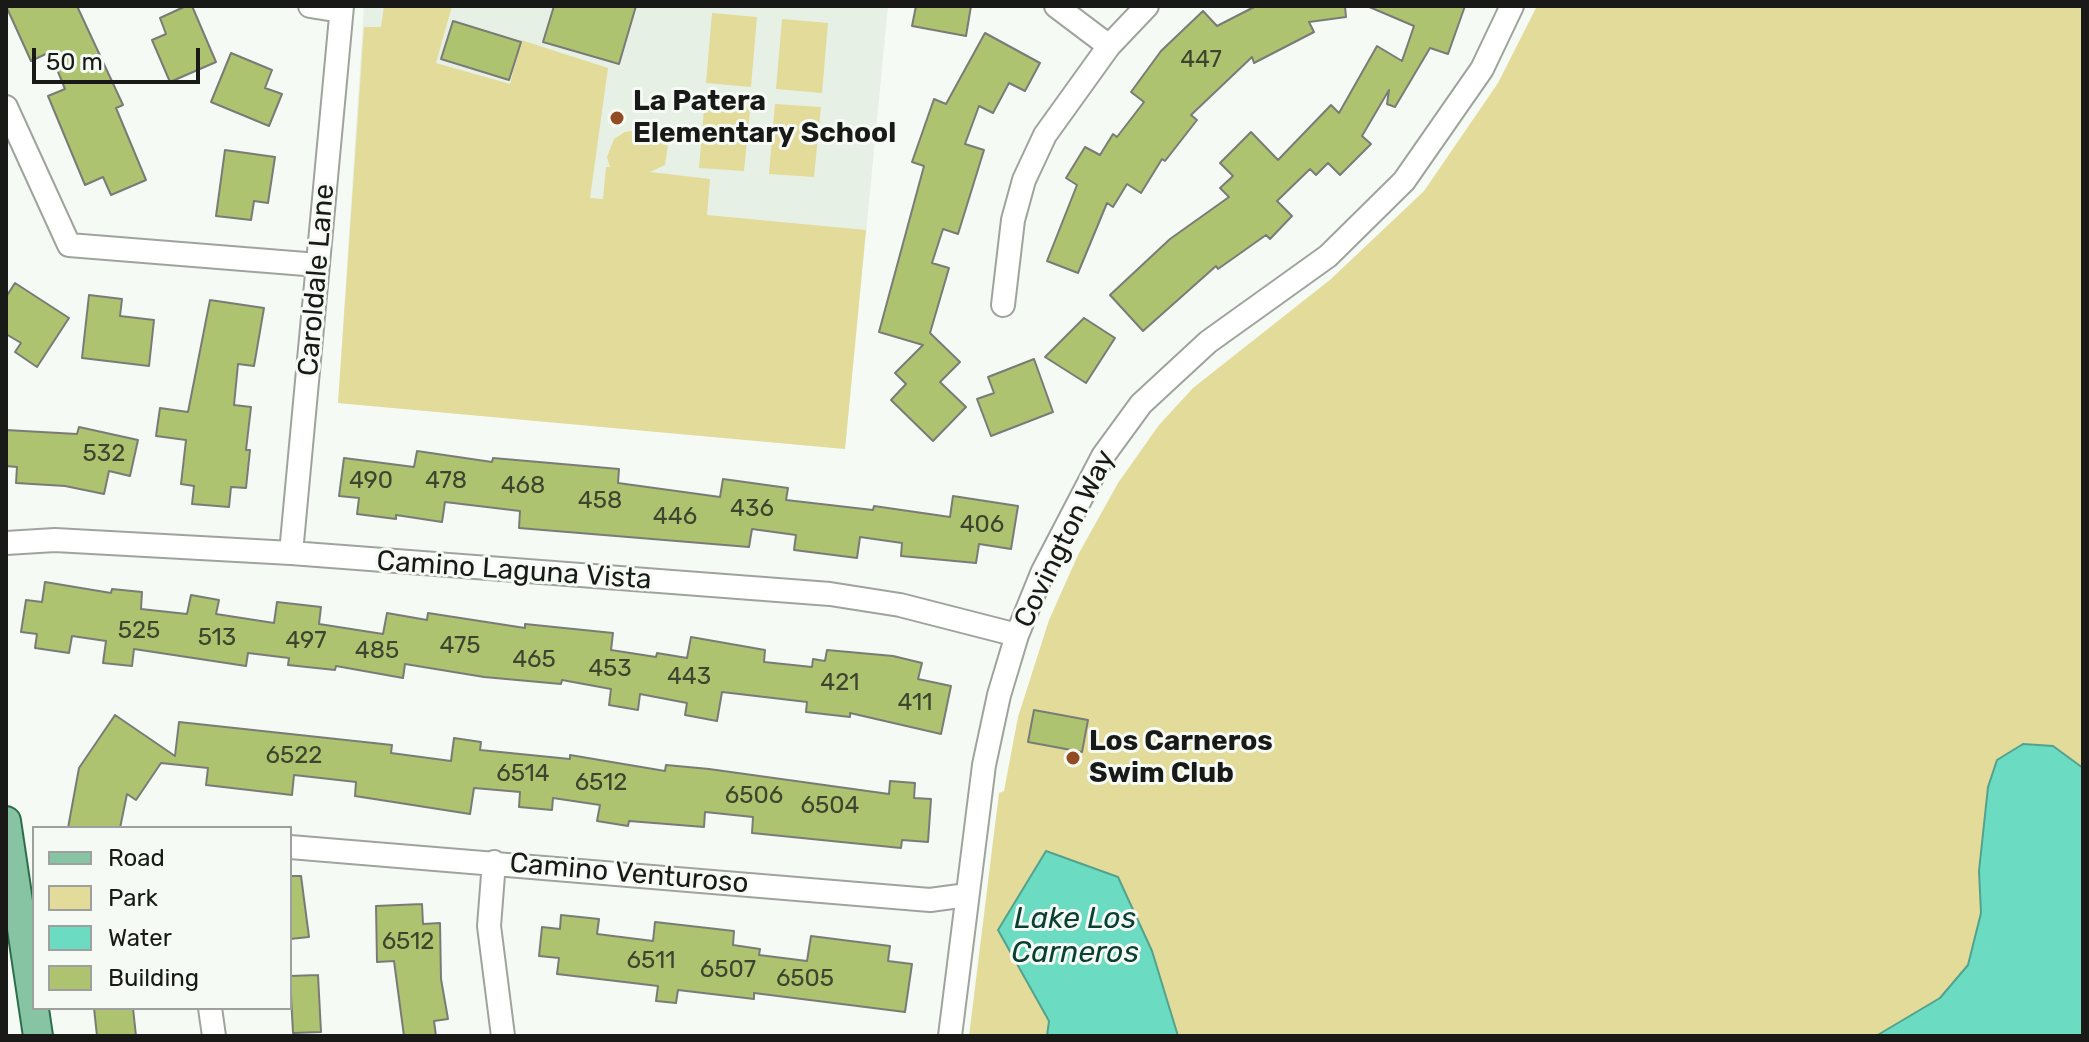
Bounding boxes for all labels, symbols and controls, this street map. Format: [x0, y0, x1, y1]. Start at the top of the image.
scale bar [36, 32, 204, 82]
house number: 447 [1180, 46, 1222, 74]
text: 50 m [46, 48, 103, 76]
place label: La Patera Elementary School [633, 85, 896, 151]
marker: La Patera Elementary School [608, 109, 626, 127]
street label: Caroldale Lane [292, 183, 342, 377]
house number: 532 [83, 440, 125, 468]
street label: Covington Way [1008, 445, 1122, 633]
house number: 490 [349, 467, 393, 495]
house number: 478 [425, 467, 467, 495]
house number: 468 [501, 472, 545, 500]
house number: 458 [578, 487, 622, 515]
house number: 436 [730, 495, 774, 523]
house number: 446 [653, 503, 697, 531]
house number: 406 [960, 511, 1004, 539]
street label: Camino Laguna Vista [375, 545, 653, 597]
house number: 525 [118, 617, 160, 645]
house number: 513 [198, 624, 236, 652]
house number: 497 [285, 627, 327, 655]
house number: 475 [439, 632, 481, 660]
house number: 485 [355, 637, 399, 665]
house number: 465 [512, 646, 556, 674]
house number: 453 [588, 655, 632, 683]
house number: 443 [667, 663, 711, 691]
house number: 421 [820, 669, 860, 697]
house number: 411 [898, 689, 932, 717]
place label: Los Carneros Swim Club [1089, 725, 1273, 791]
house number: 6522 [266, 742, 322, 770]
marker: Los Carneros Swim Club [1064, 749, 1082, 767]
house number: 6514 [496, 760, 550, 788]
house number: 6512 [575, 769, 627, 797]
house number: 6506 [725, 782, 783, 810]
house number: 6504 [801, 792, 859, 820]
legend [32, 826, 292, 1010]
text: Road [108, 844, 165, 872]
street label: Camino Venturoso [508, 847, 750, 901]
text: Park [108, 884, 158, 912]
water label: Lake Los Carneros [1011, 901, 1139, 972]
text: Water [108, 924, 172, 952]
house number: 6512 [382, 928, 434, 956]
house number: 6511 [627, 947, 675, 975]
house number: 6507 [700, 956, 756, 984]
text: Building [108, 964, 199, 992]
house number: 6505 [776, 965, 834, 993]

